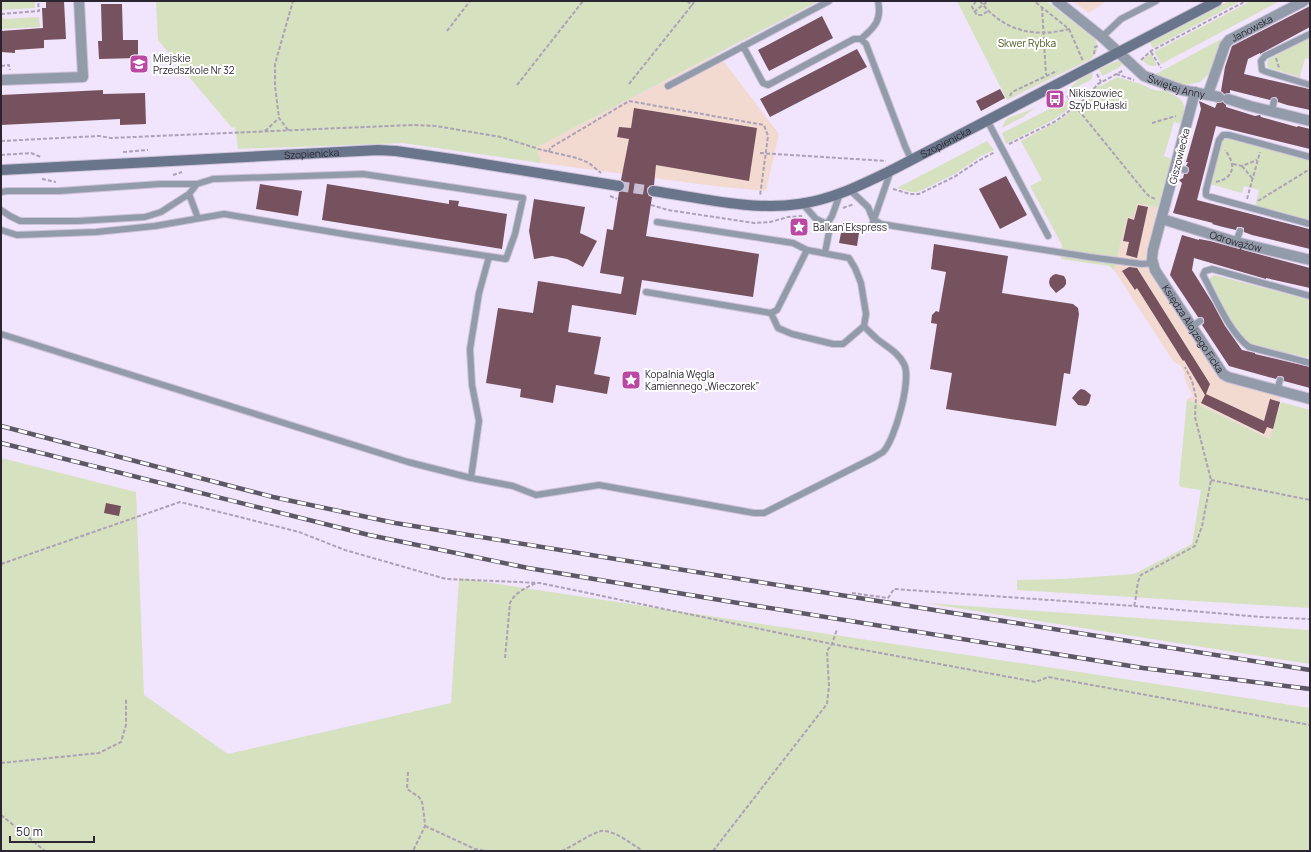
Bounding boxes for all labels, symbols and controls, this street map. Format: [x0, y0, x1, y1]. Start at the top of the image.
street label: Janowska [1229, 12, 1275, 45]
park label: Skwer Rybka [998, 36, 1056, 50]
place label: Miejskie Przedszkole Nr 32 [153, 51, 235, 77]
school or university icon: Miejskie Przedszkole Nr 32 [128, 53, 150, 75]
street label: Świętej Anny [1146, 71, 1207, 101]
place label: Nikiszowiec Szyb Pułaski [1069, 86, 1127, 112]
bus stop icon: Nikiszowiec Szyb Pułaski [1044, 88, 1066, 110]
street label: Szopienicka [918, 123, 973, 161]
street label: Giszowiecka [1165, 127, 1193, 185]
street label: Szopienicka [284, 145, 340, 162]
place icon: Balkan Ekspress [788, 216, 810, 238]
place label: Balkan Ekspress [813, 220, 887, 234]
street label: Odrowążów [1208, 227, 1264, 255]
street label: Księdza Alojzego Ficka [1159, 282, 1227, 376]
place label: Kopalnia Węgla Kamiennego „Wieczorek” [645, 367, 759, 393]
place icon: Kopalnia Węgla Kamiennego „Wieczorek” [620, 369, 642, 391]
scale bar [10, 818, 94, 844]
text: 50 m [16, 823, 43, 840]

